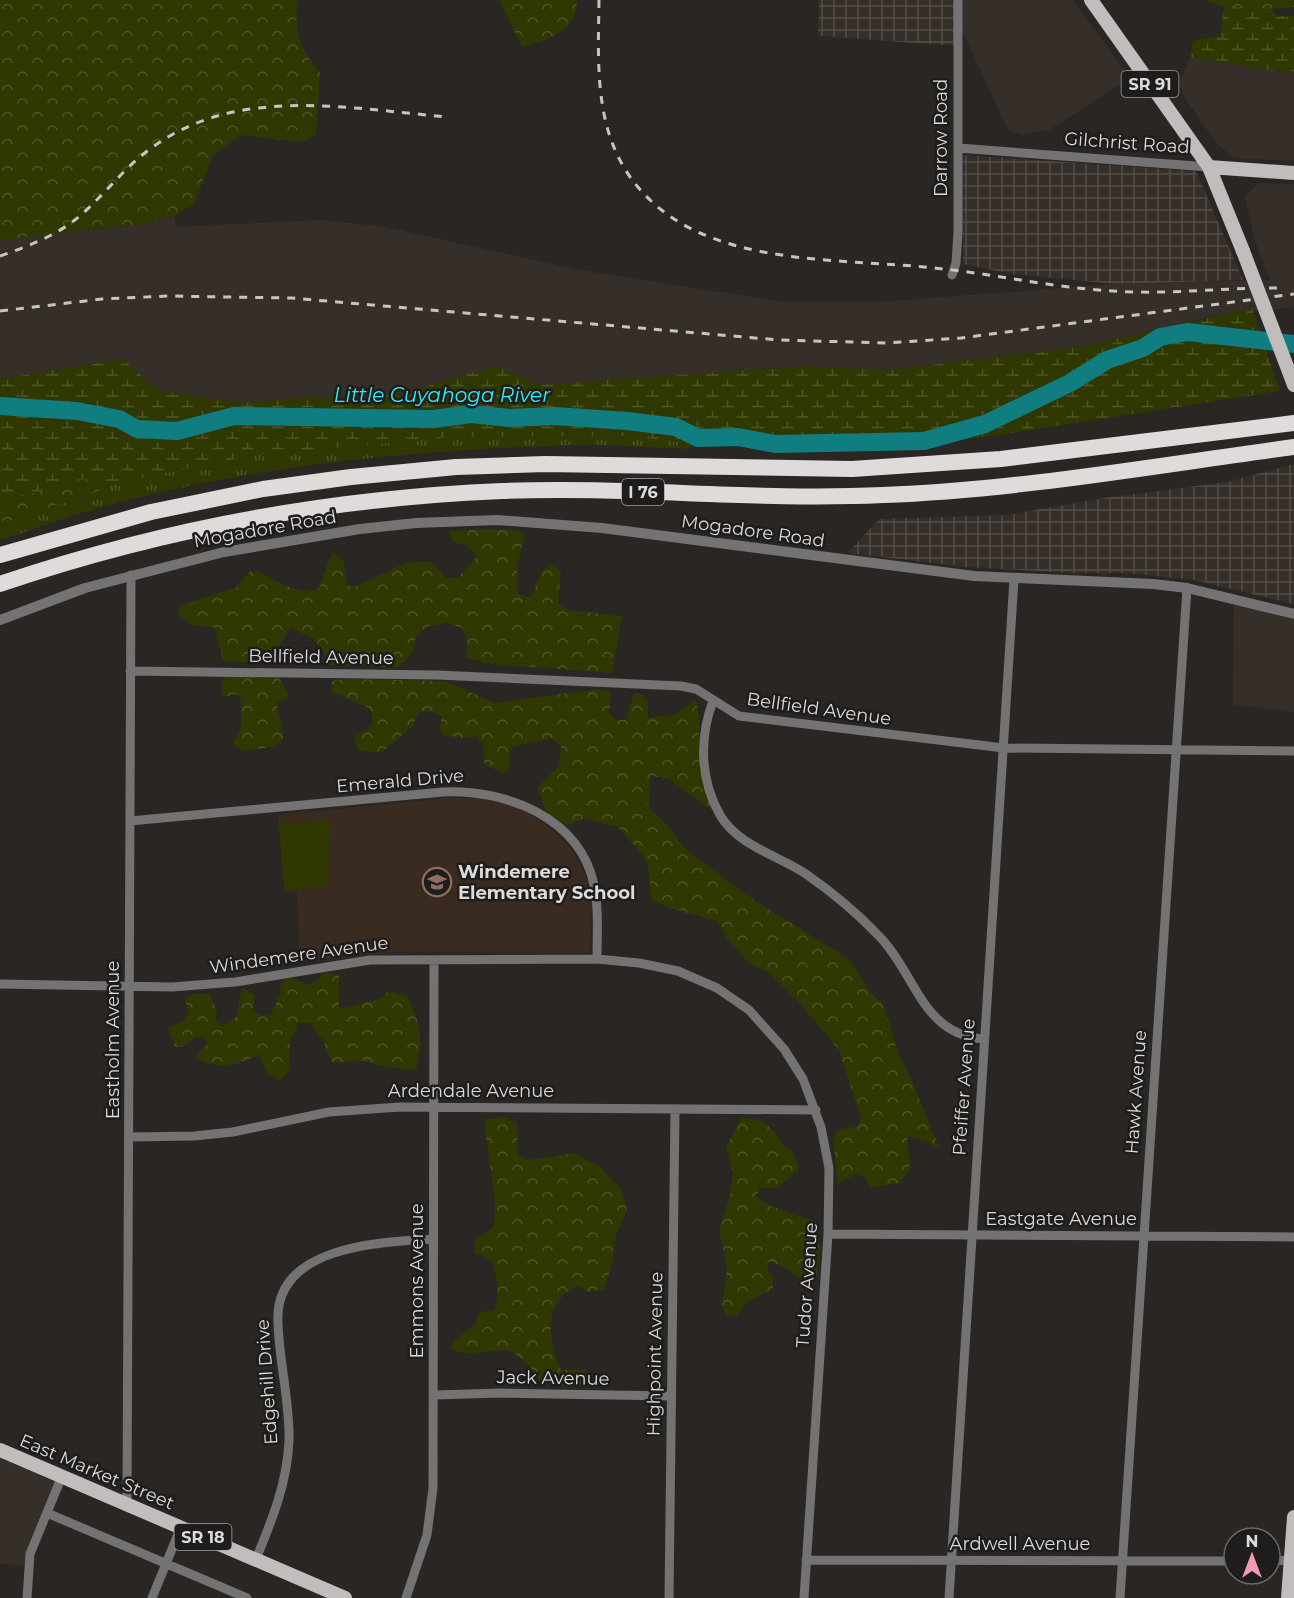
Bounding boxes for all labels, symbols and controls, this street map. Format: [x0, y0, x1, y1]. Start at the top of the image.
road number: SR 91 [1122, 71, 1178, 97]
street label: Darrow Road [930, 79, 952, 197]
street label: Gilchrist Road [1064, 128, 1190, 158]
water label: Little Cuyahoga River [334, 383, 551, 407]
road number: I 76 [622, 479, 664, 505]
street label: Mogadore Road [192, 506, 338, 552]
street label: Mogadore Road [680, 510, 826, 552]
street label: Bellfield Avenue [248, 645, 394, 669]
street label: Bellfield Avenue [745, 688, 893, 730]
street label: Emerald Drive [335, 764, 465, 798]
place label: Windemere Elementary School [458, 861, 635, 904]
school or university icon: Windemere Elementary School [421, 866, 453, 898]
street label: Windemere Avenue [208, 932, 390, 978]
street label: Eastholm Avenue [102, 961, 124, 1119]
street label: Pfeiffer Avenue [948, 1018, 980, 1156]
street label: Hawk Avenue [1121, 1029, 1151, 1155]
street label: Ardendale Avenue [388, 1080, 554, 1102]
street label: Emmons Avenue [406, 1203, 428, 1359]
street label: Eastgate Avenue [985, 1208, 1137, 1230]
street label: Tudor Avenue [792, 1221, 822, 1348]
street label: Highpoint Avenue [643, 1271, 667, 1436]
street label: Edgehill Drive [252, 1318, 282, 1446]
street label: Jack Avenue [495, 1366, 610, 1390]
street label: East Market Street [16, 1429, 178, 1515]
road number: SR 18 [174, 1524, 232, 1550]
north arrow [1222, 1526, 1282, 1586]
text: N [1246, 1532, 1258, 1551]
street label: Ardwell Avenue [950, 1533, 1091, 1555]

